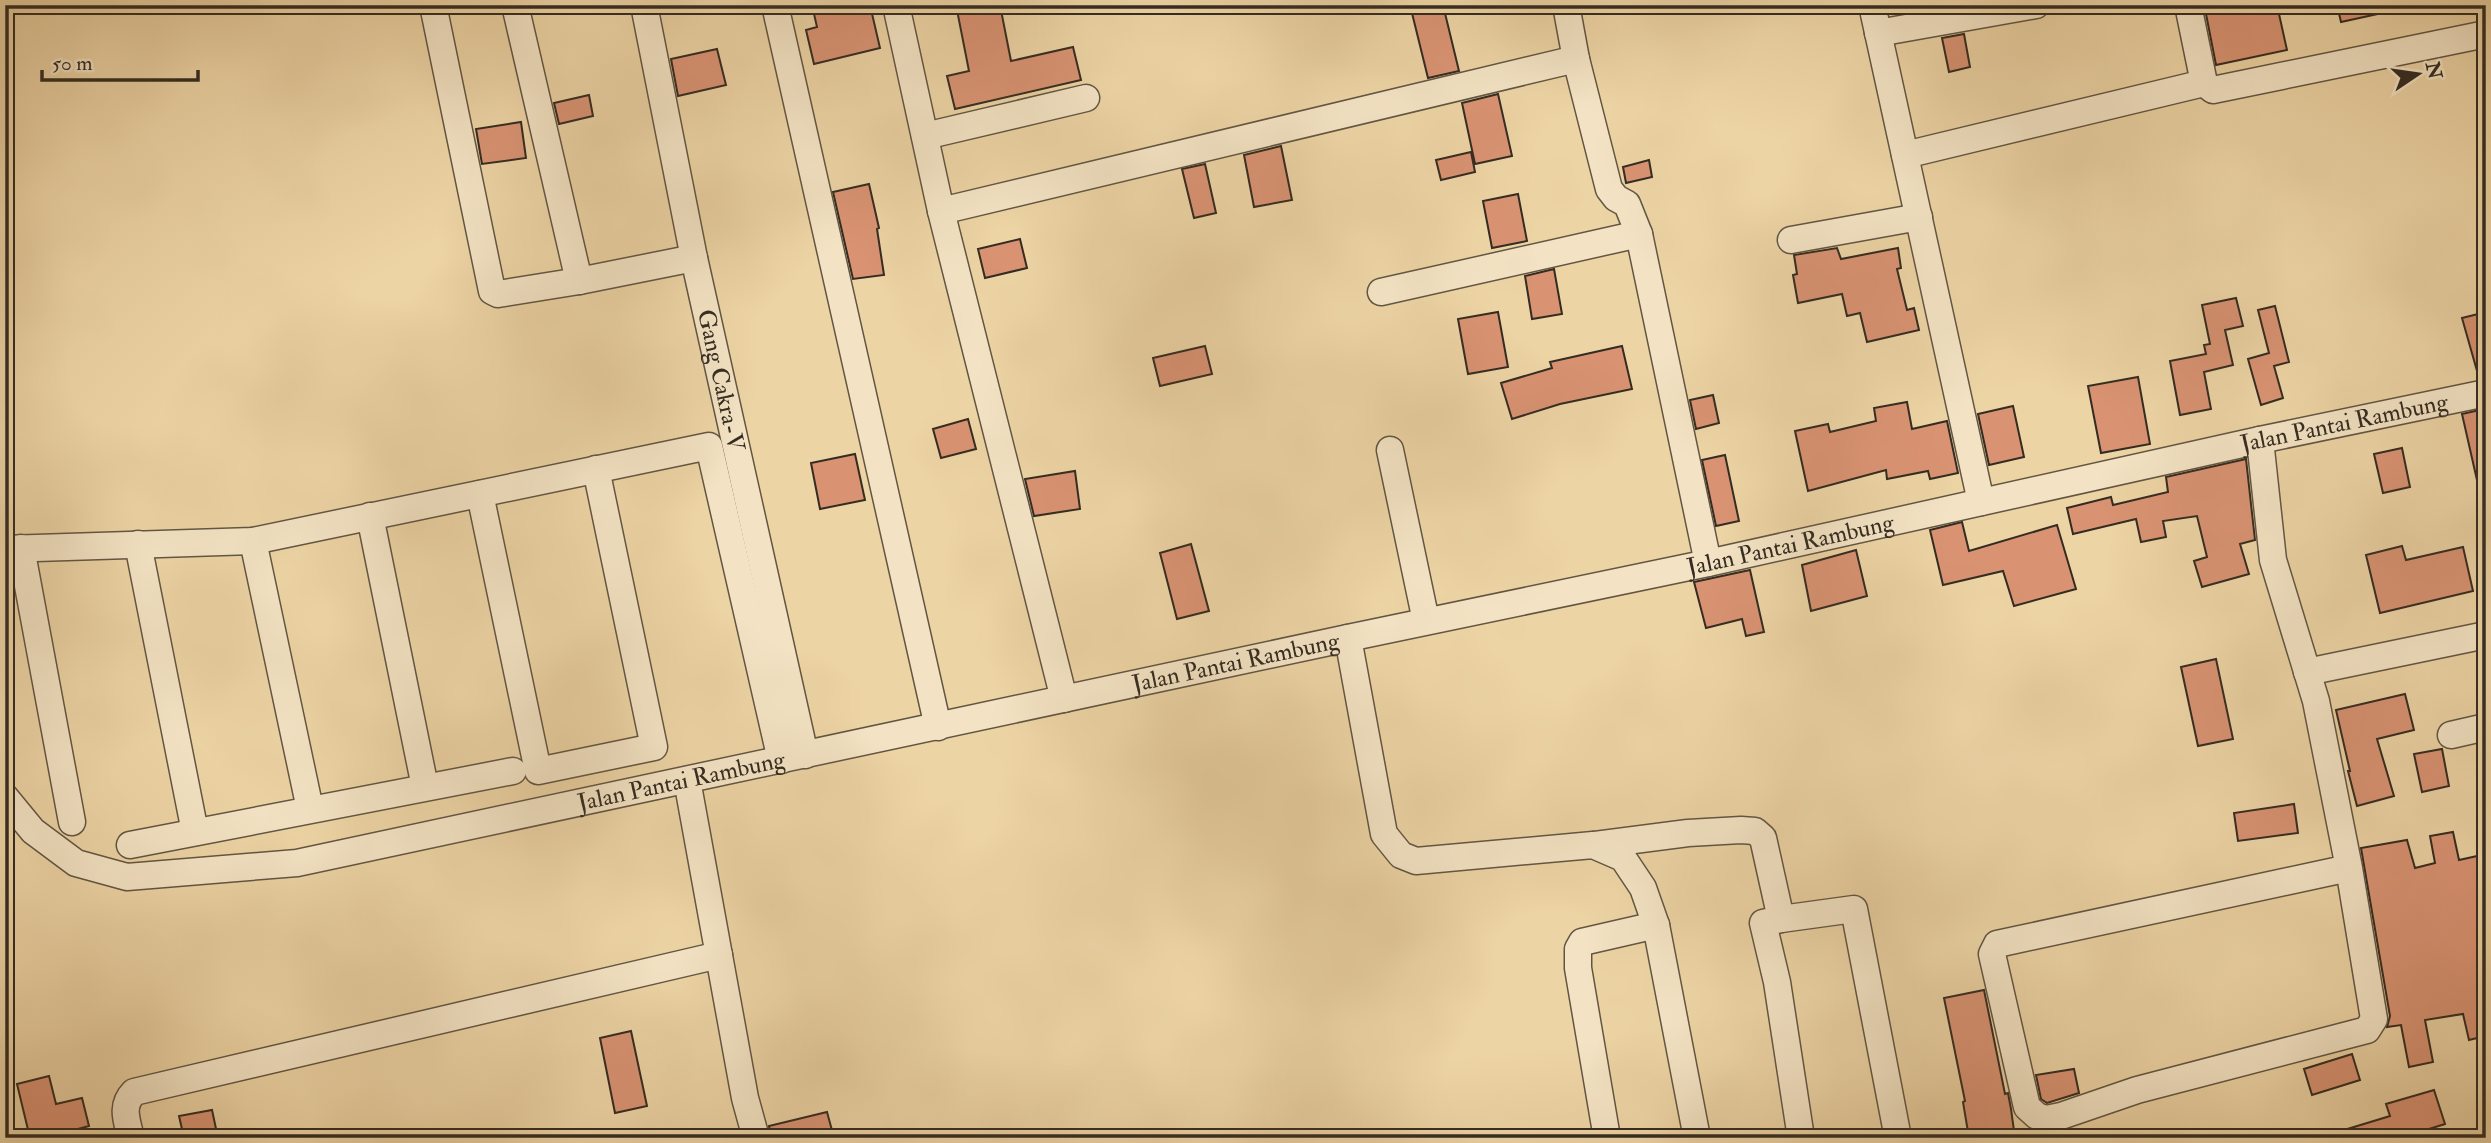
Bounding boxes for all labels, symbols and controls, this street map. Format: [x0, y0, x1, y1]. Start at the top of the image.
scale bar [42, 38, 198, 82]
north arrow [2382, 38, 2452, 108]
text: 50 m [52, 50, 93, 77]
text: N [2420, 58, 2447, 82]
street label: Gang Cakra-V [690, 307, 752, 455]
street label: Jalan Pantai Rambung [2236, 386, 2452, 460]
street label: Jalan Pantai Rambung [1683, 507, 1898, 583]
street label: Jalan Pantai Rambung [1128, 625, 1343, 700]
street label: Jalan Pantai Rambung [574, 744, 789, 819]

